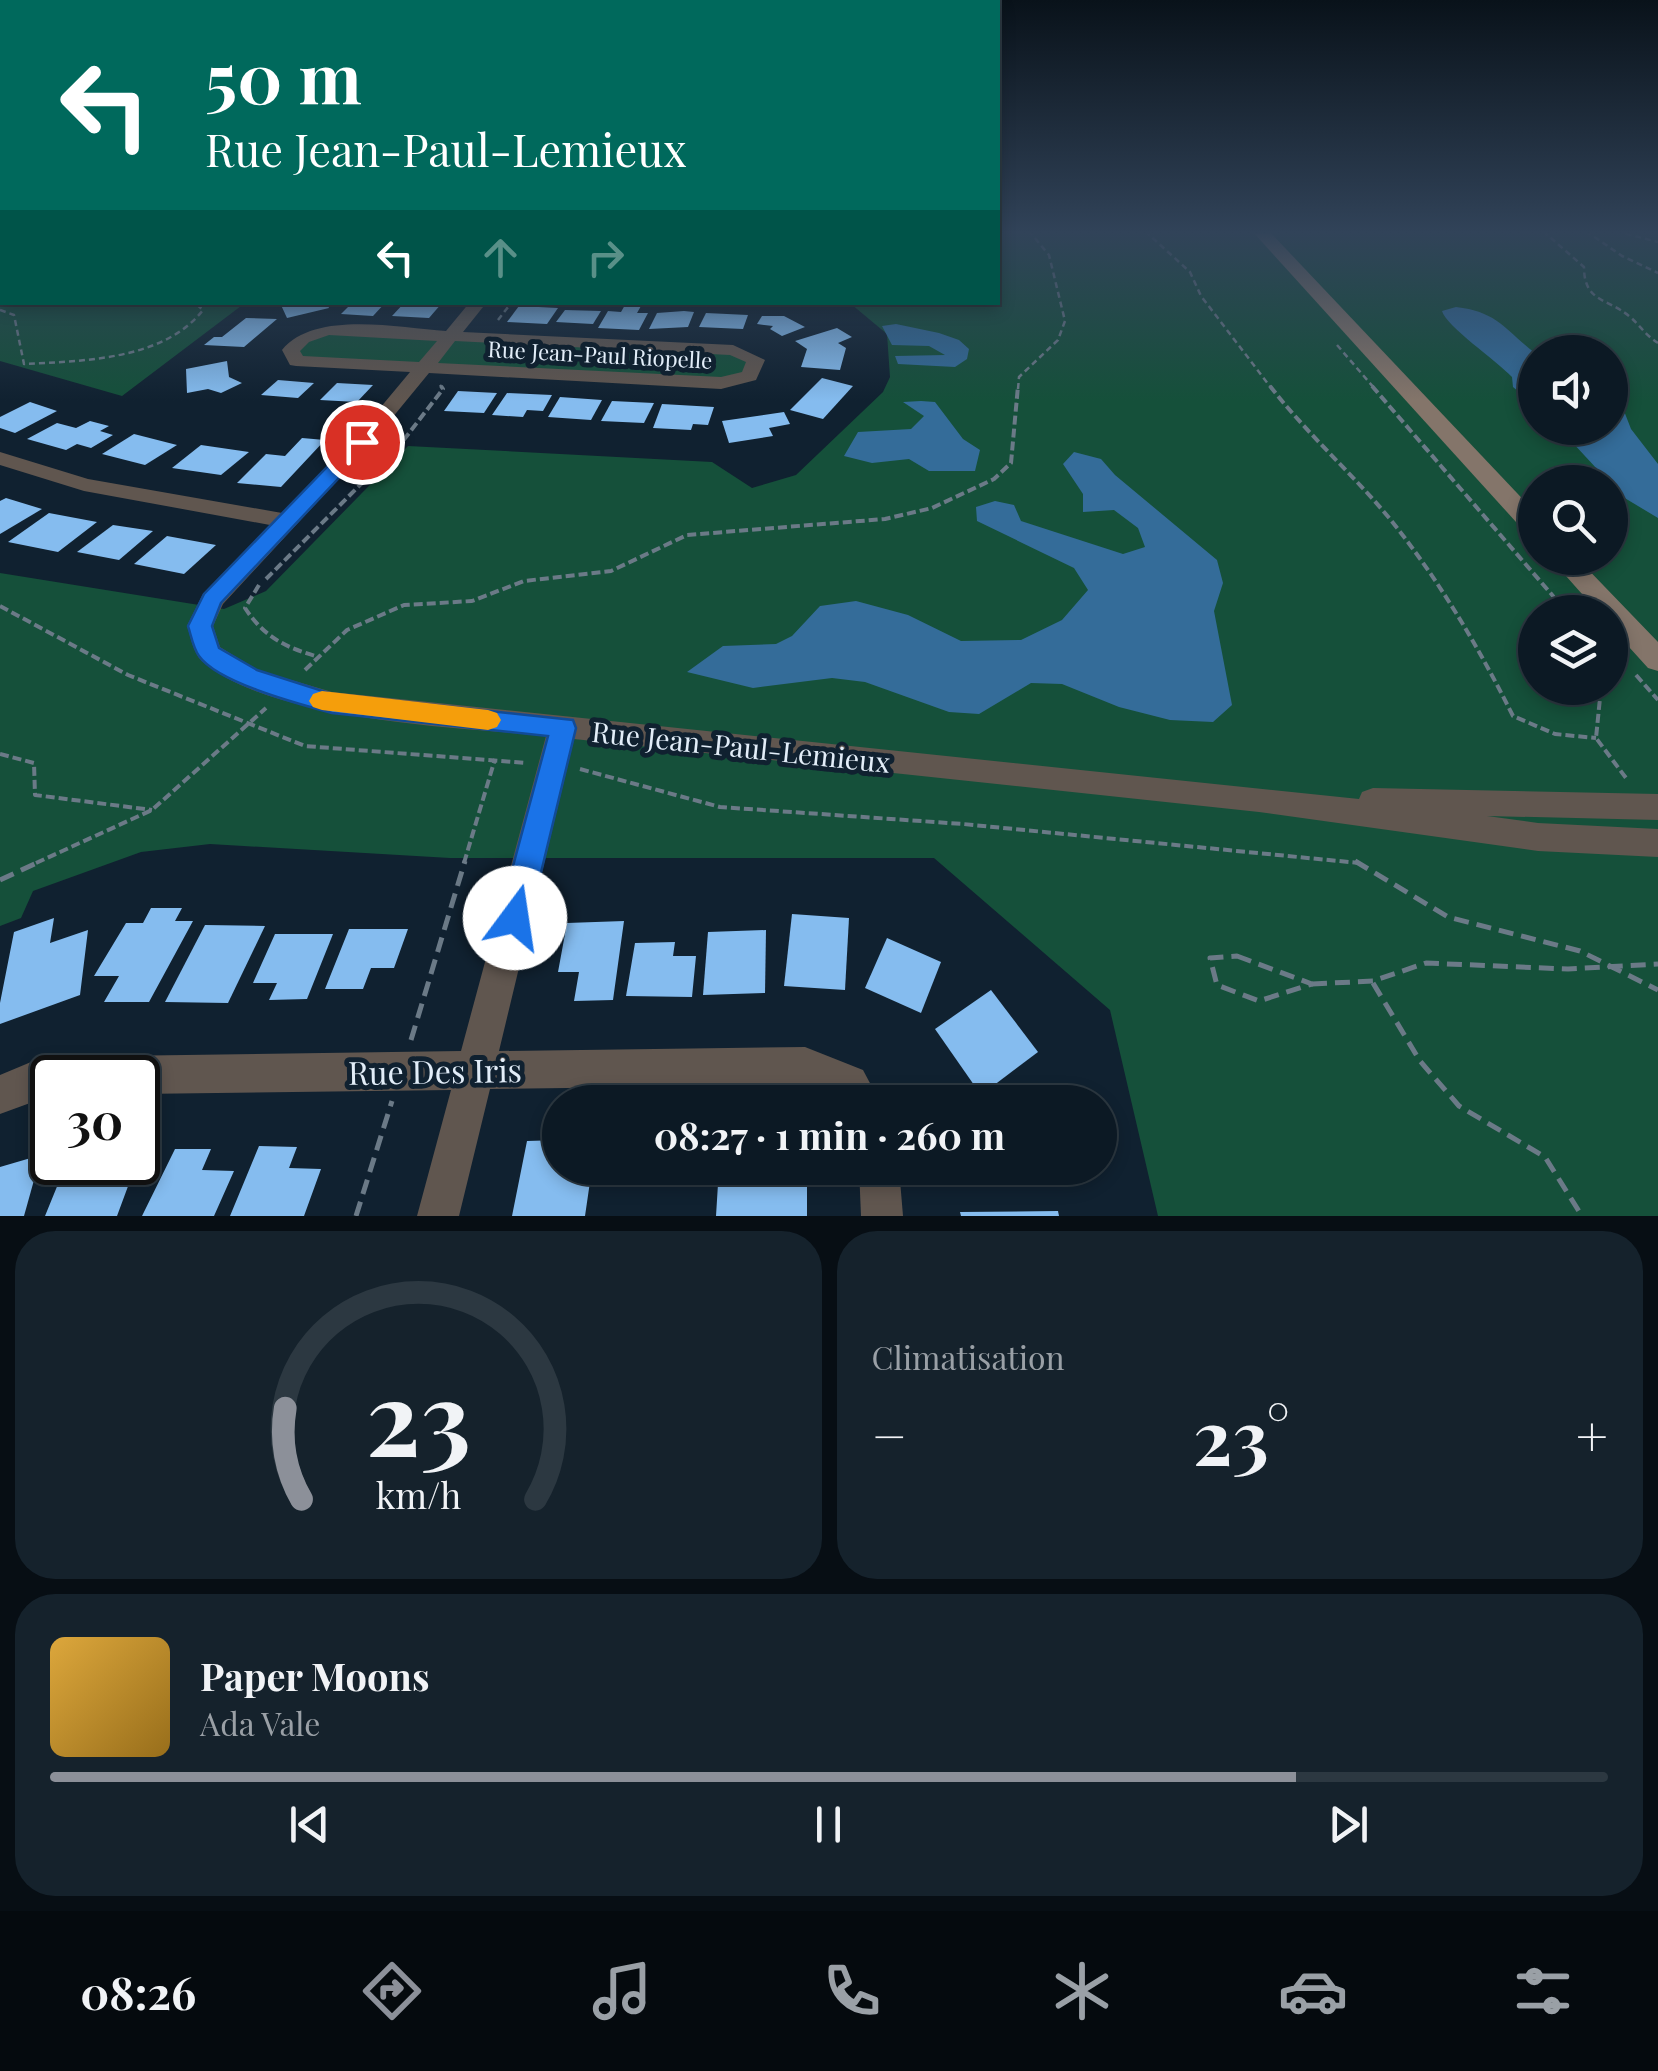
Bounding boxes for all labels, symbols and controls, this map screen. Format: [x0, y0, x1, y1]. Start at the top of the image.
text: 50 m [205, 28, 362, 122]
icon: left [40, 40, 170, 170]
text: Rue Jean-Paul-Lemieux [205, 118, 687, 178]
icon: left [368, 230, 423, 285]
icon: ahead [473, 230, 528, 285]
icon: right [578, 230, 633, 285]
street label: Rue Jean-Paul Riopelle [487, 333, 713, 375]
map controls [1518, 335, 1628, 705]
button: sound [1518, 335, 1628, 445]
pin [320, 400, 405, 485]
icon: arrive [335, 415, 390, 470]
button: search [1518, 465, 1628, 575]
button: layers [1518, 595, 1628, 705]
street label: Rue Jean-Paul-Lemieux [590, 712, 892, 780]
position arrow [463, 866, 567, 970]
street label: Rue Des Iris [348, 1047, 522, 1093]
speed limit sign: 30 [30, 1055, 160, 1185]
text: 08:27 · 1 min · 260 m [654, 1109, 1005, 1160]
text: Climatisation [872, 1335, 1065, 1378]
text: 23 [366, 1344, 471, 1483]
text: 23° [1193, 1384, 1290, 1484]
text: − [872, 1397, 907, 1471]
text: + [1576, 1397, 1608, 1471]
text: km/h [375, 1470, 461, 1518]
text: Paper Moons [200, 1650, 429, 1701]
text: Ada Vale [200, 1701, 320, 1744]
icon: previous [282, 1797, 337, 1852]
icon: pause [801, 1797, 856, 1852]
icon: next [1321, 1797, 1376, 1852]
icon: directions [357, 1956, 427, 2026]
icon: music [587, 1956, 657, 2026]
icon: phone [817, 1956, 887, 2026]
icon: climate [1047, 1956, 1117, 2026]
icon: car [1278, 1956, 1348, 2026]
icon: filters [1508, 1956, 1578, 2026]
text: 08:26 [80, 1961, 196, 2021]

